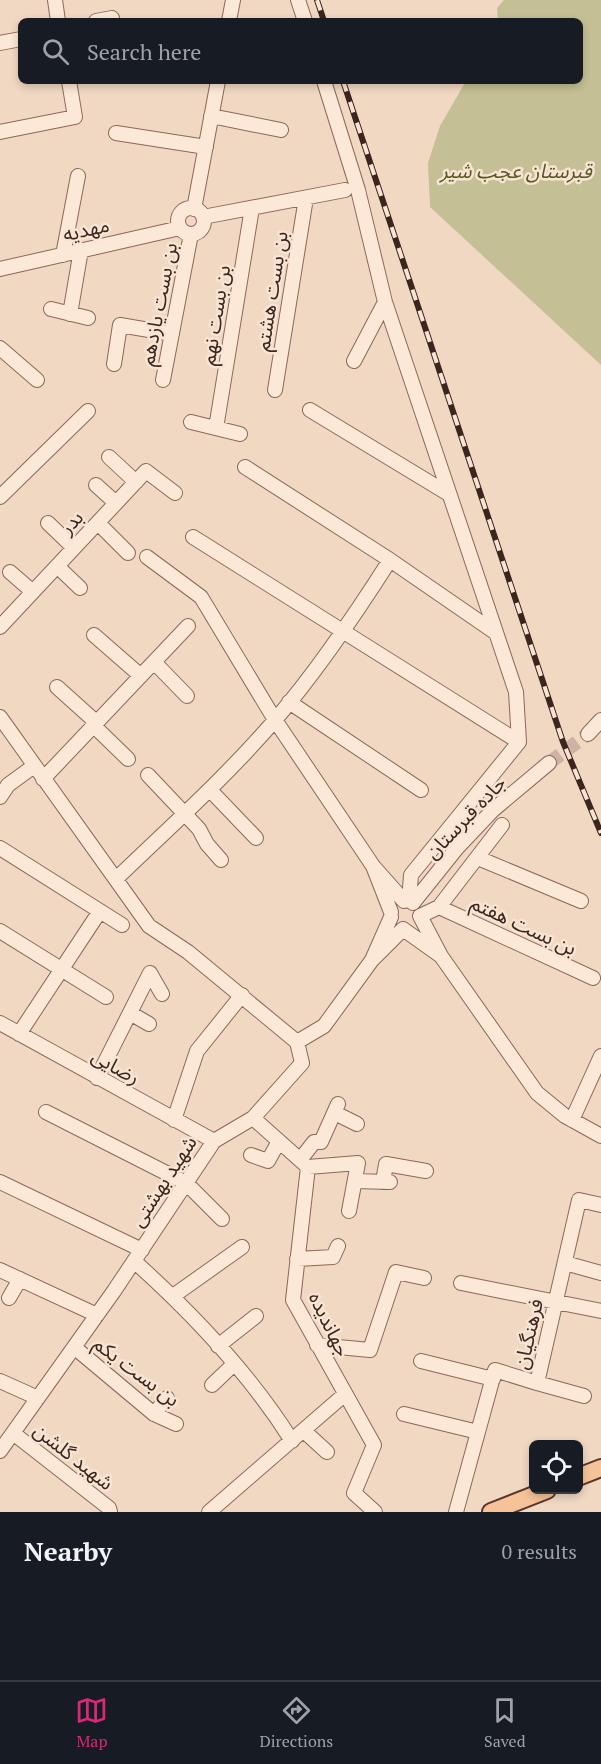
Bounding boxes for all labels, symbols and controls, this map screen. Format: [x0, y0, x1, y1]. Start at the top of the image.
search box [18, 18, 583, 84]
icon: search [39, 35, 72, 68]
text: Search here [87, 37, 201, 66]
park label: قبرستان عجب شیر [438, 157, 593, 184]
street label: مهدیه [60, 211, 112, 247]
street label: بن بست هشتم [248, 229, 296, 353]
street label: بن بست یازدهم [133, 240, 185, 368]
street label: بن بست نهم [194, 263, 238, 367]
street label: بدر [52, 504, 89, 540]
street label: جاده قبرستان [419, 770, 511, 864]
street label: بن بست هفتم [466, 889, 581, 963]
street label: رضایی [87, 1042, 145, 1090]
street label: شهید بهشتی [123, 1130, 203, 1232]
street label: جهاندیده [303, 1287, 357, 1361]
street label: فرهنگیان [507, 1296, 549, 1372]
street label: بن بست یکم [87, 1330, 186, 1414]
street label: شهید گلشن [28, 1416, 120, 1496]
map controls [529, 1440, 583, 1494]
button: locate [529, 1440, 583, 1494]
text: Nearby [24, 1534, 112, 1568]
text: 0 results [502, 1538, 577, 1565]
tab: Map [75, 1694, 108, 1752]
tab: Directions [259, 1694, 333, 1752]
tab: Saved [484, 1694, 526, 1752]

